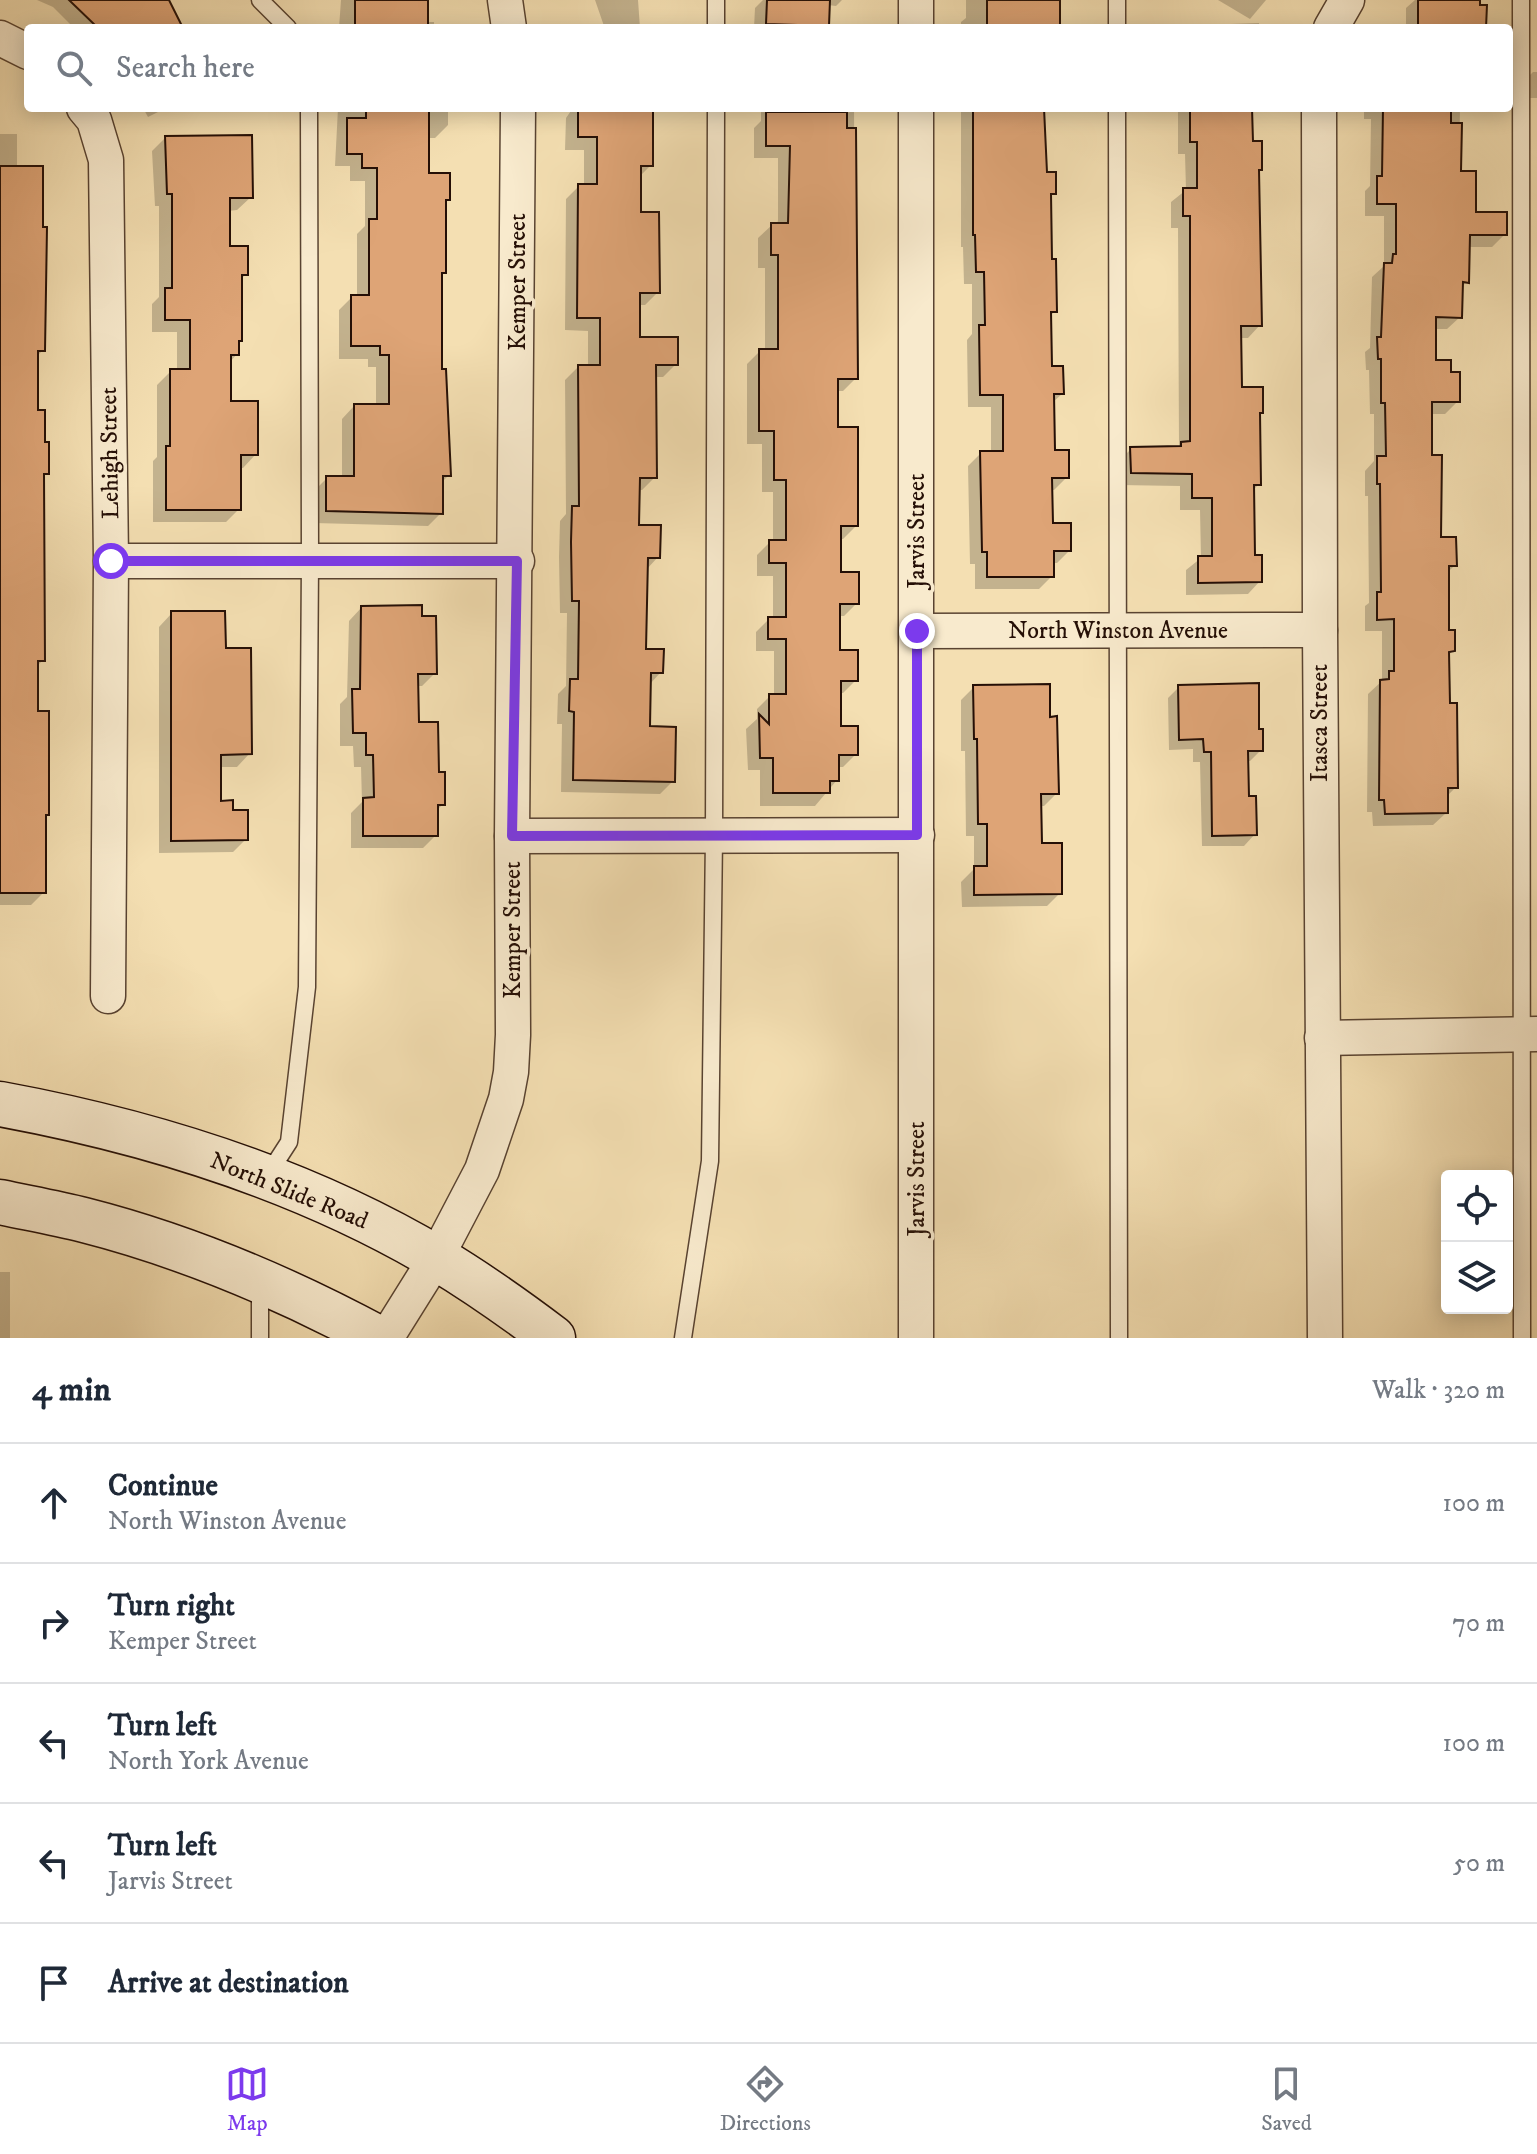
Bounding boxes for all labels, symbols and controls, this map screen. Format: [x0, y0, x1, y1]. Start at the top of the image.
search box [24, 24, 1513, 112]
icon: search [52, 46, 96, 90]
text: Search here [116, 50, 255, 87]
street label: Kemper Street [503, 213, 533, 351]
street label: Lehigh Street [94, 386, 126, 519]
street label: Jarvis Street [902, 473, 932, 591]
route start [93, 543, 129, 579]
route end [899, 613, 935, 649]
street label: North Winston Avenue [1008, 616, 1228, 646]
street label: Itasca Street [1305, 664, 1335, 782]
street label: Kemper Street [498, 861, 528, 999]
street label: Jarvis Street [902, 1121, 932, 1239]
street label: North Slide Road [206, 1146, 372, 1236]
map controls [1441, 1170, 1513, 1314]
button: locate [1441, 1170, 1513, 1242]
button: layers [1441, 1242, 1513, 1314]
text: 4 min [32, 1369, 111, 1411]
text: Walk · 320 m [1372, 1374, 1505, 1407]
text: Continue [108, 1468, 218, 1505]
icon: ahead [32, 1481, 76, 1525]
text: 100 m [1442, 1487, 1505, 1520]
text: North Winston Avenue [108, 1505, 346, 1538]
text: Turn right [108, 1588, 235, 1625]
icon: right [32, 1601, 76, 1645]
text: 70 m [1452, 1607, 1505, 1640]
text: Kemper Street [108, 1625, 257, 1658]
text: Turn left [108, 1708, 217, 1745]
icon: left [32, 1721, 76, 1765]
text: 100 m [1442, 1727, 1505, 1760]
text: North York Avenue [108, 1745, 309, 1778]
text: Turn left [108, 1828, 217, 1865]
icon: left [32, 1841, 76, 1885]
text: 50 m [1453, 1847, 1505, 1880]
text: Jarvis Street [108, 1865, 233, 1898]
icon: arrive [32, 1961, 76, 2005]
text: Arrive at destination [108, 1965, 349, 2002]
tab: Map [225, 2062, 269, 2137]
tab: Directions [720, 2062, 811, 2137]
tab: Saved [1261, 2062, 1312, 2137]

